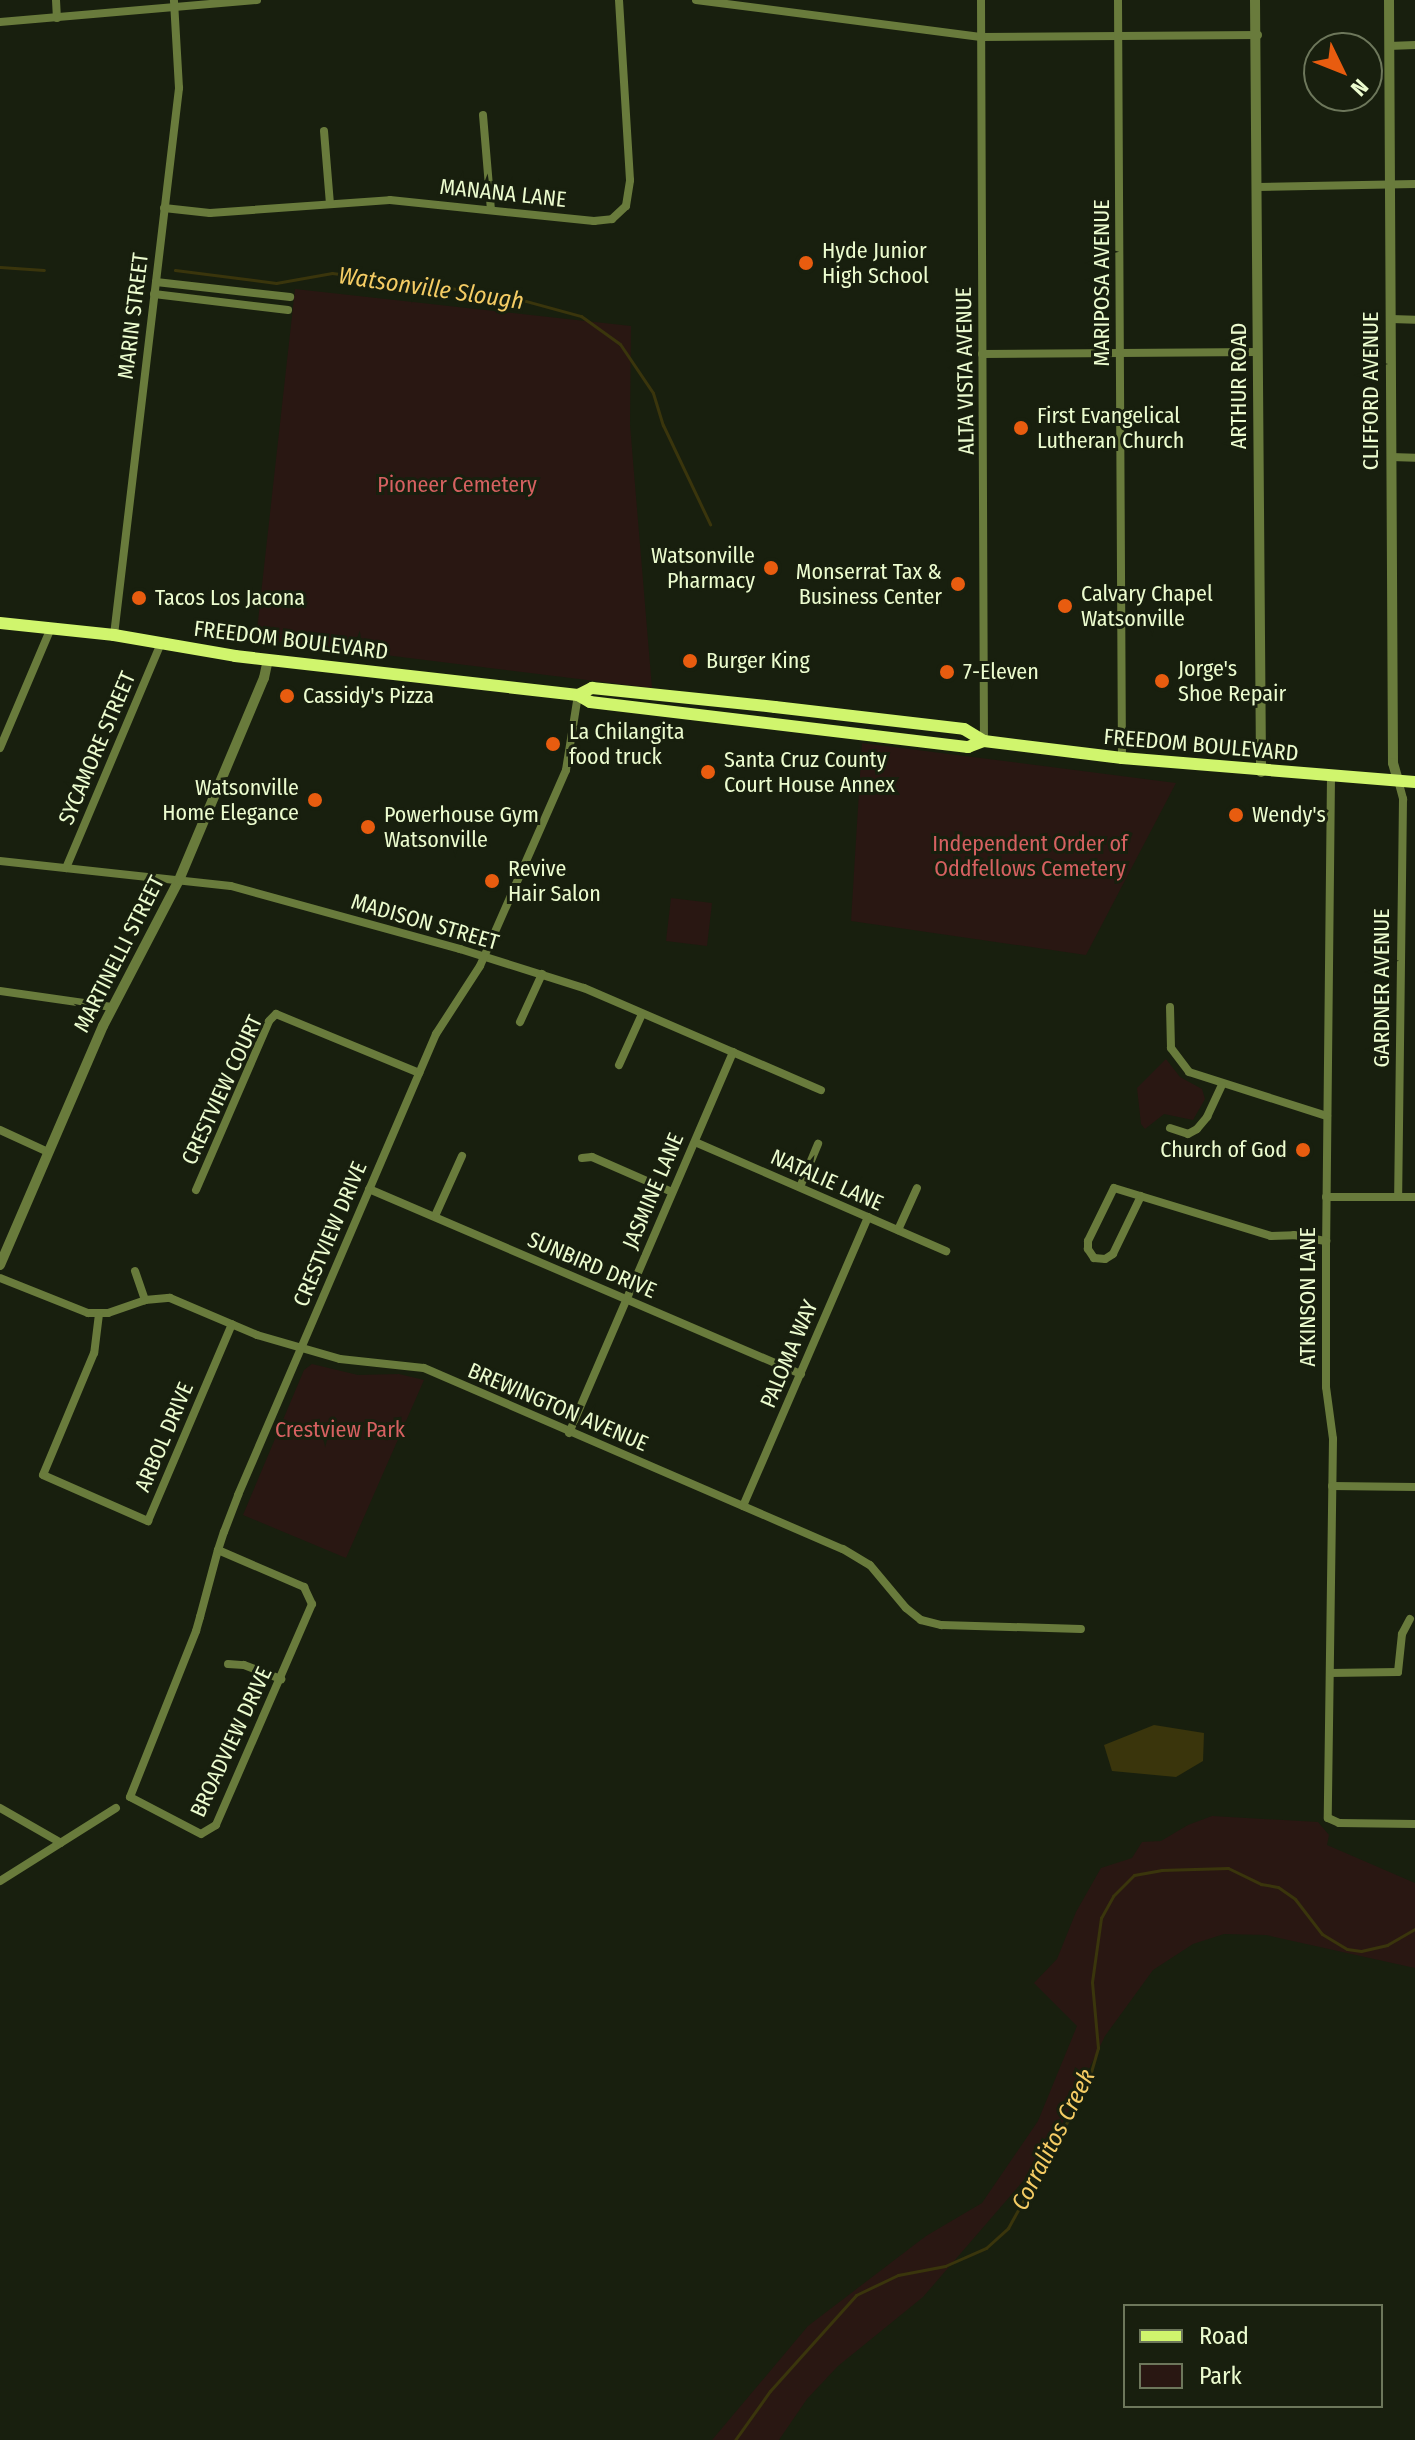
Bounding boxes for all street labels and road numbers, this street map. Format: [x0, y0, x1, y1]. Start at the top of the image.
street label: MANANA LANE [438, 173, 568, 213]
street label: MARIPOSA AVENUE [1089, 199, 1115, 367]
street label: MARIN STREET [112, 251, 154, 381]
street label: ALTA VISTA AVENUE [950, 287, 980, 455]
street label: CLIFFORD AVENUE [1358, 312, 1384, 470]
street label: ARTHUR ROAD [1226, 323, 1252, 449]
street label: FREEDOM BOULEVARD [192, 615, 390, 665]
street label: SYCAMORE STREET [53, 668, 141, 828]
street label: FREEDOM BOULEVARD [1102, 723, 1300, 767]
street label: MARTINELLI STREET [68, 871, 170, 1037]
street label: MADISON STREET [348, 888, 502, 956]
street label: GARDNER AVENUE [1369, 908, 1395, 1068]
street label: CRESTVIEW COURT [176, 1011, 268, 1169]
street label: JASMINE LANE [617, 1129, 689, 1253]
street label: NATALIE LANE [767, 1143, 887, 1217]
street label: CRESTVIEW DRIVE [288, 1158, 372, 1310]
street label: SUNBIRD DRIVE [524, 1226, 660, 1304]
street label: ATKINSON LANE [1295, 1227, 1321, 1367]
street label: PALOMA WAY [754, 1296, 824, 1412]
street label: BREWINGTON AVENUE [464, 1357, 652, 1457]
street label: ARBOL DRIVE [129, 1378, 199, 1496]
street label: BROADVIEW DRIVE [185, 1663, 277, 1821]

